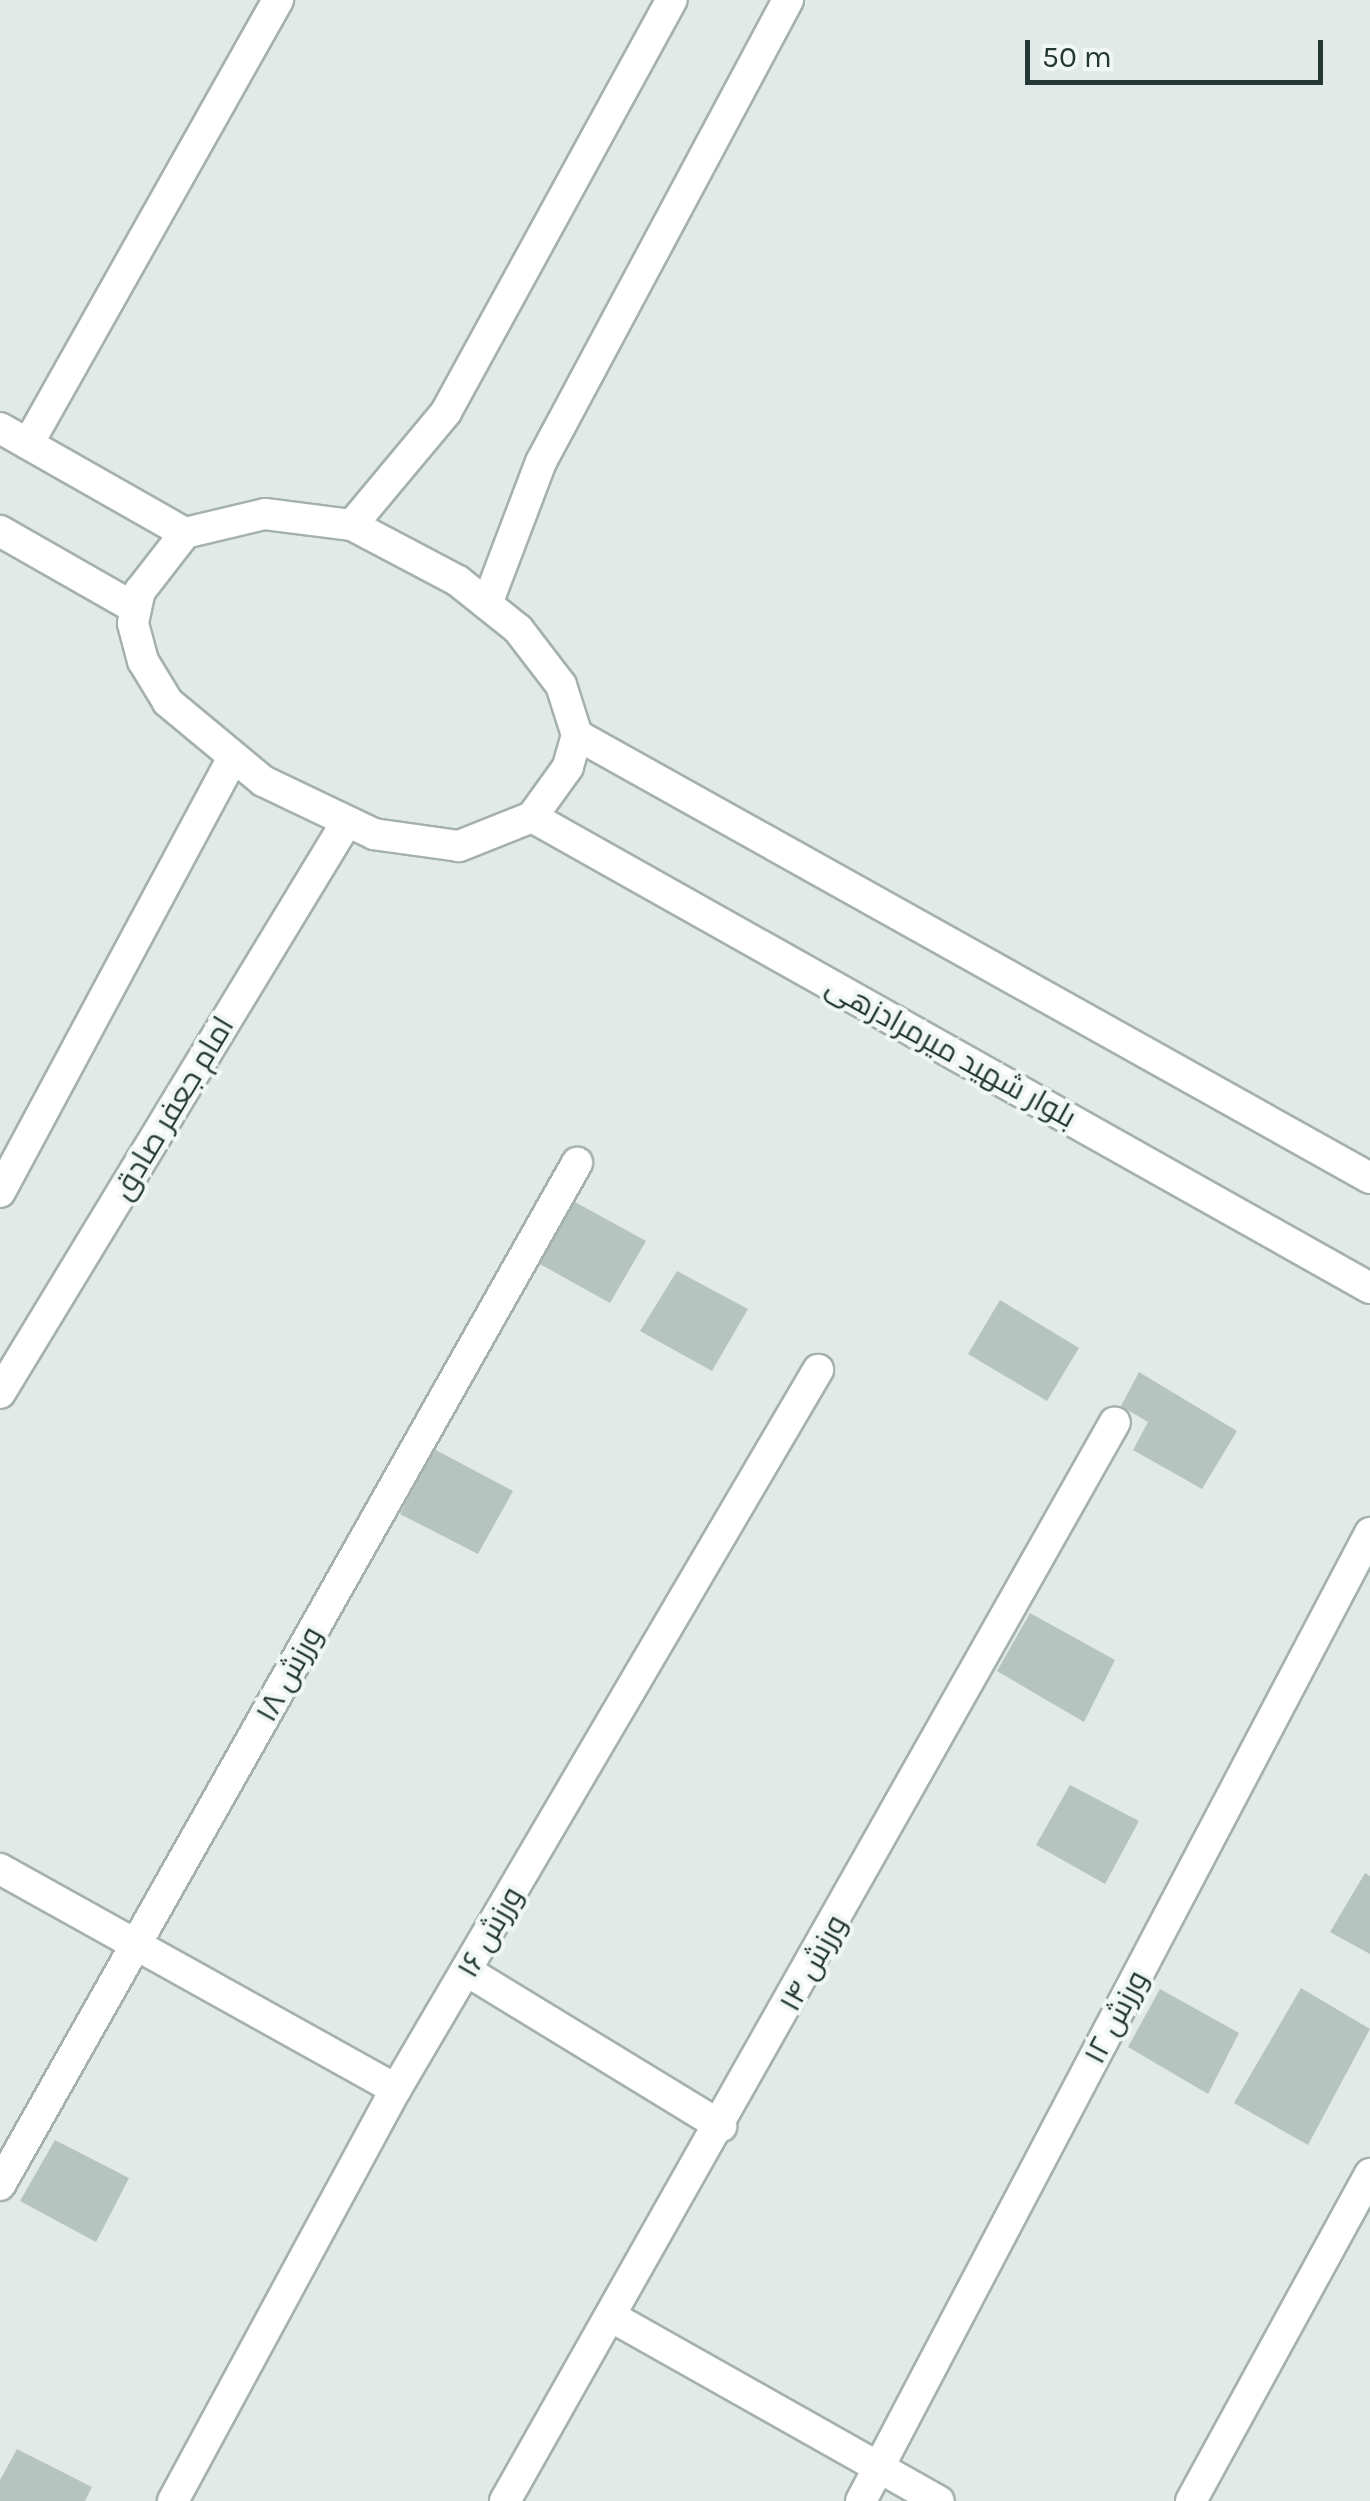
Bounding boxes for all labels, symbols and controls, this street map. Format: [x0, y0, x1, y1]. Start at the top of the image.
scale bar [1030, 20, 1328, 82]
text: 50 m [1042, 39, 1112, 75]
street label: بلوار شهید میرمرادزهی [820, 968, 1082, 1136]
street label: امام جعفر صادق [104, 1010, 242, 1206]
street label: ورزش ۱۸ [248, 1620, 330, 1728]
street label: ورزش ۱۶ [450, 1880, 530, 1984]
street label: ورزش ۱۴ [772, 1908, 854, 2018]
street label: ورزش ۱۲ [1076, 1964, 1156, 2070]

